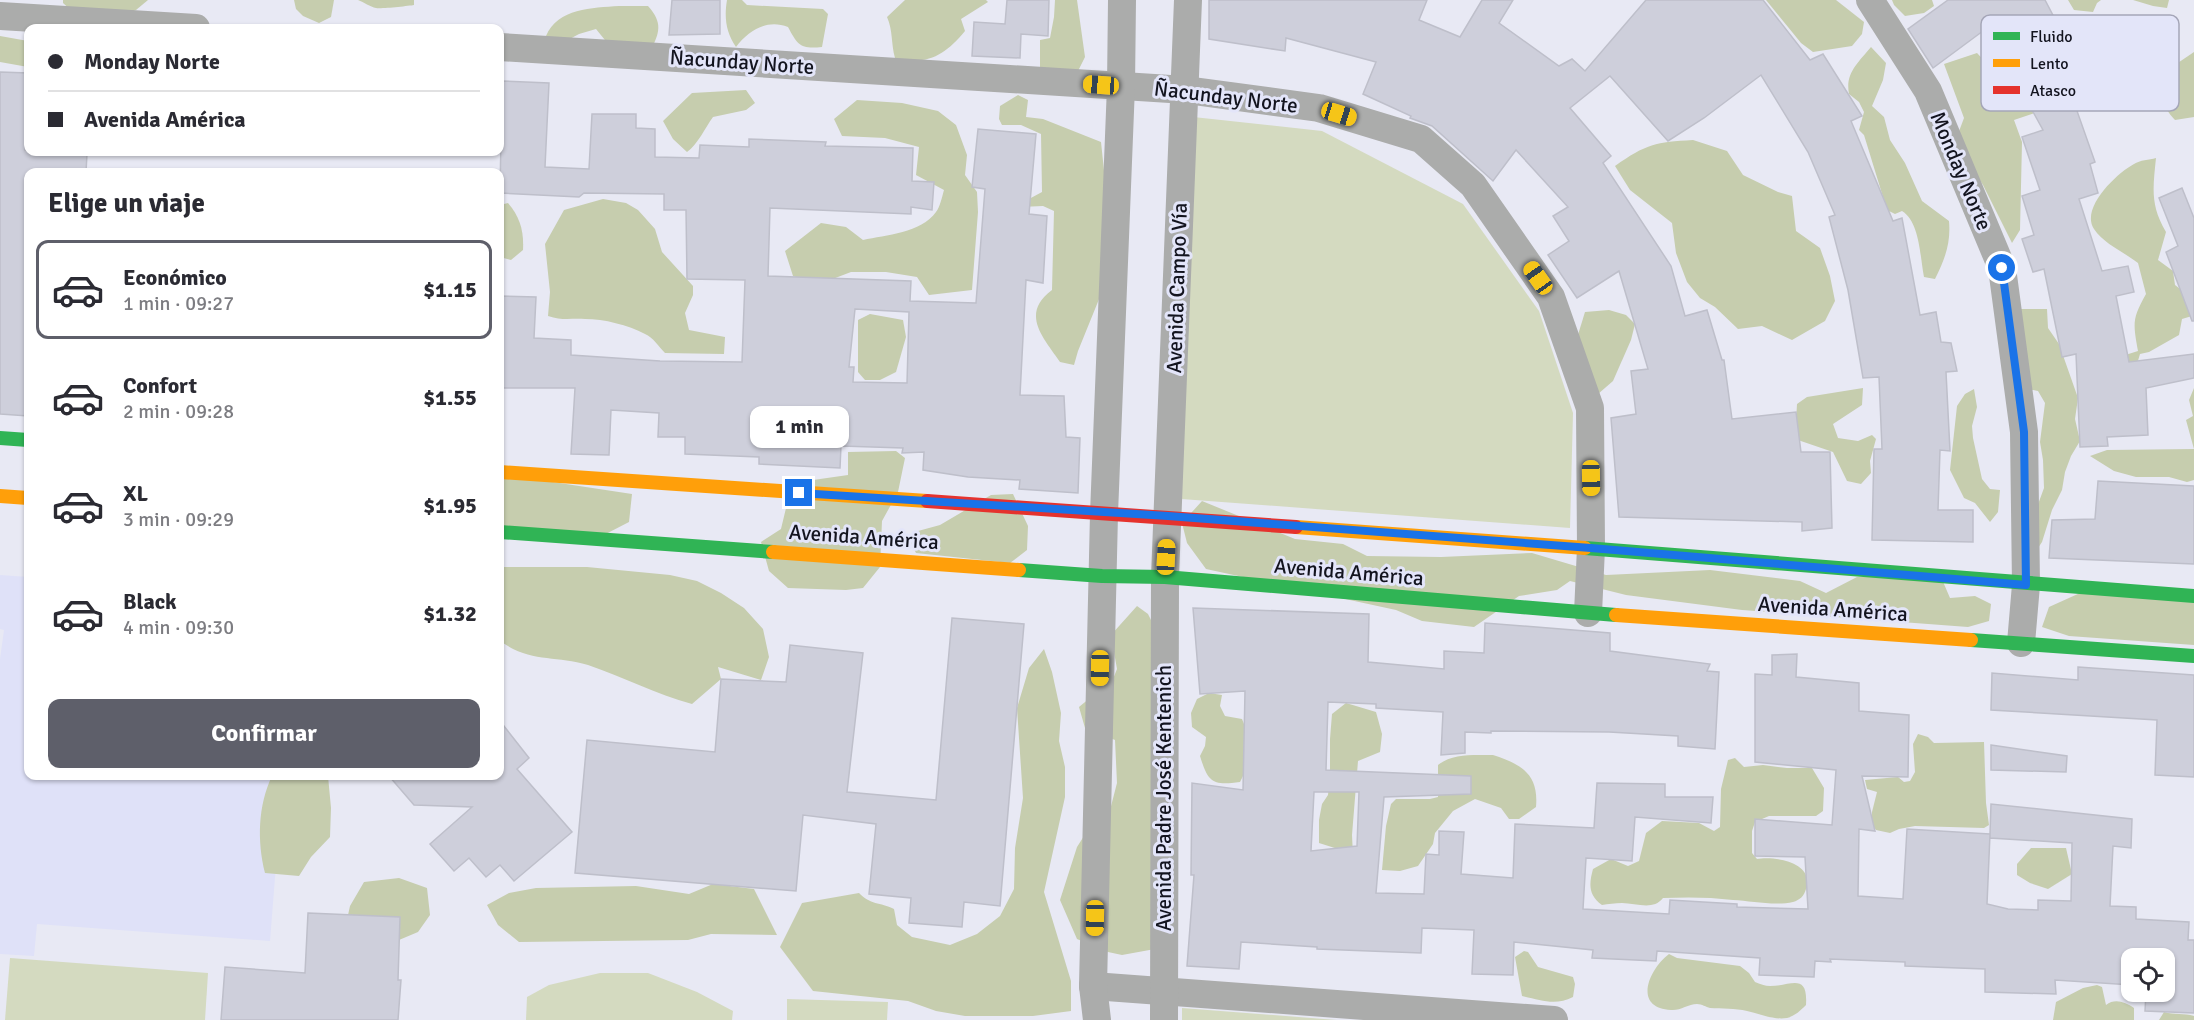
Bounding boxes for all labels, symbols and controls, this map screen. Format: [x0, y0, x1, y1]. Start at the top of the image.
legend [1981, 15, 2179, 111]
text: Fluido [2030, 27, 2073, 47]
street label: Ñacunday Norte [669, 44, 815, 80]
text: Monday Norte [84, 48, 220, 75]
text: Lento [2030, 54, 2068, 74]
car [1082, 75, 1120, 95]
street label: Ñacunday Norte [1153, 75, 1299, 119]
text: Atasco [2030, 81, 2076, 101]
car [1319, 100, 1359, 128]
text: Avenida América [84, 106, 246, 133]
street label: Monday Norte [1924, 108, 1998, 234]
text: Elige un viaje [48, 187, 205, 220]
street label: Avenida Campo Vía [1161, 202, 1193, 374]
route start [1988, 254, 2015, 281]
car [1520, 258, 1556, 298]
icon: car [51, 263, 105, 317]
text: Económico [123, 264, 227, 291]
text: $1.15 [423, 276, 477, 303]
text: 1 min · 09:27 [123, 291, 234, 316]
icon: car [51, 371, 105, 425]
text: Confort [123, 372, 197, 399]
text: $1.55 [423, 384, 477, 411]
text: 2 min · 09:28 [123, 399, 234, 424]
callout: 1 min [750, 406, 848, 448]
text: 1 min [775, 414, 824, 439]
car [1582, 460, 1600, 496]
icon: car [51, 479, 105, 533]
route end [785, 479, 812, 506]
text: XL [123, 480, 148, 507]
text: $1.95 [423, 492, 477, 519]
text: 3 min · 09:29 [123, 507, 234, 532]
street label: Avenida América [788, 519, 940, 555]
car [1156, 539, 1176, 575]
street label: Avenida América [1273, 553, 1425, 591]
icon: car [51, 587, 105, 641]
text: Black [123, 588, 177, 615]
street label: Avenida América [1757, 591, 1909, 627]
text: $1.32 [423, 600, 477, 627]
text: 4 min · 09:30 [123, 615, 234, 640]
car [1091, 650, 1109, 686]
street label: Avenida Padre José Kentenich [1151, 665, 1177, 931]
button: Confirmar [48, 699, 480, 768]
car [1086, 900, 1104, 936]
map controls [2121, 948, 2175, 1002]
button: locate [2121, 948, 2175, 1002]

